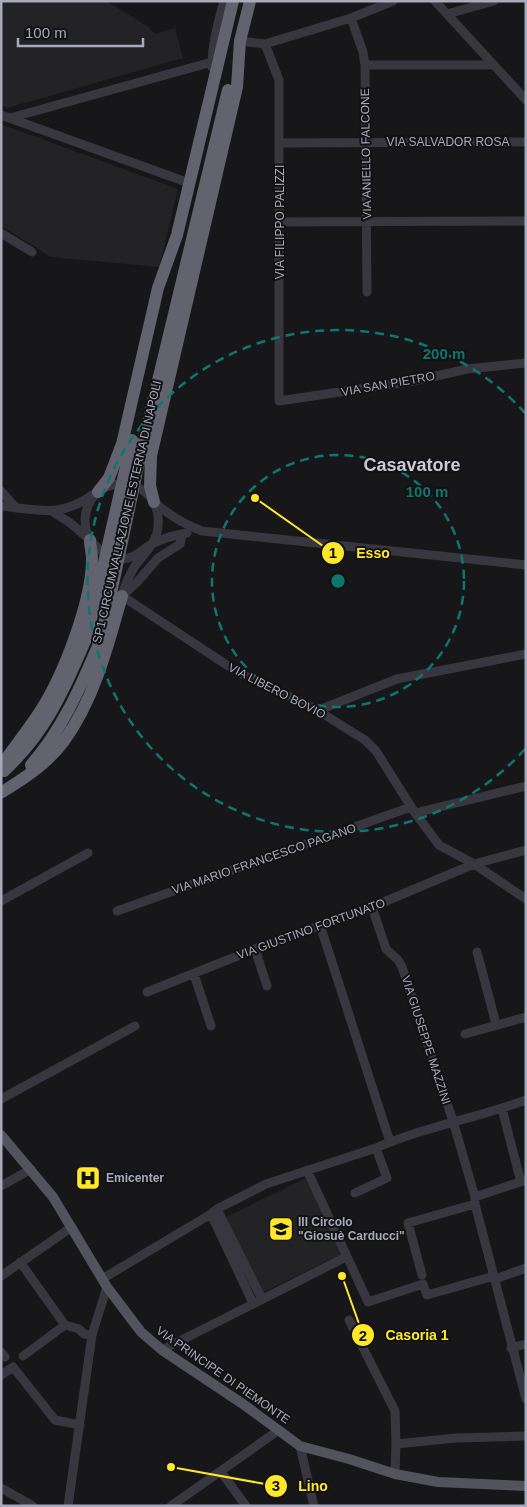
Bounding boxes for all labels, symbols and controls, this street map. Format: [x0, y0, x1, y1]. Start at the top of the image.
scale bar [18, 15, 142, 47]
text: 100 m [25, 24, 67, 41]
street label: VIA ANIELLO FALCONE [358, 88, 374, 220]
street label: VIA SALVADOR ROSA [387, 135, 509, 149]
street label: VIA FILIPPO PALIZZI [273, 165, 287, 279]
text: 200 m [423, 345, 465, 362]
street label: VIA SAN PIETRO [340, 369, 436, 399]
street label: SP1 CIRCUMVALLAZIONE ESTERNA DI NAPOLI [90, 379, 164, 645]
district label: Casavatore [363, 455, 461, 475]
text: 100 m [406, 483, 448, 500]
callout: Esso [321, 539, 399, 568]
text: 1 [329, 544, 337, 561]
text: Esso [356, 545, 390, 561]
centre of rings [329, 572, 347, 590]
street label: VIA LIBERO BOVIO [226, 660, 328, 722]
street label: VIA MARIO FRANCESCO PAGANO [170, 821, 358, 897]
street label: VIA GIUSTINO FORTUNATO [235, 896, 387, 962]
street label: VIA GIUSEPPE MAZZINI [399, 974, 453, 1106]
hospital icon: Emicenter [75, 1165, 101, 1191]
place label: Emicenter [106, 1171, 164, 1185]
place label: III Circolo "Giosuè Carducci" [298, 1215, 405, 1243]
school or university icon: III Circolo "Giosuè Carducci" [268, 1216, 294, 1242]
callout: Casoria 1 [351, 1321, 459, 1350]
street label: VIA PRINCIPE DI PIEMONTE [153, 1323, 293, 1427]
text: 2 [359, 1327, 367, 1344]
text: Casoria 1 [385, 1327, 449, 1343]
callout: Lino [263, 1471, 338, 1500]
text: 3 [272, 1477, 280, 1494]
text: Lino [298, 1478, 328, 1494]

